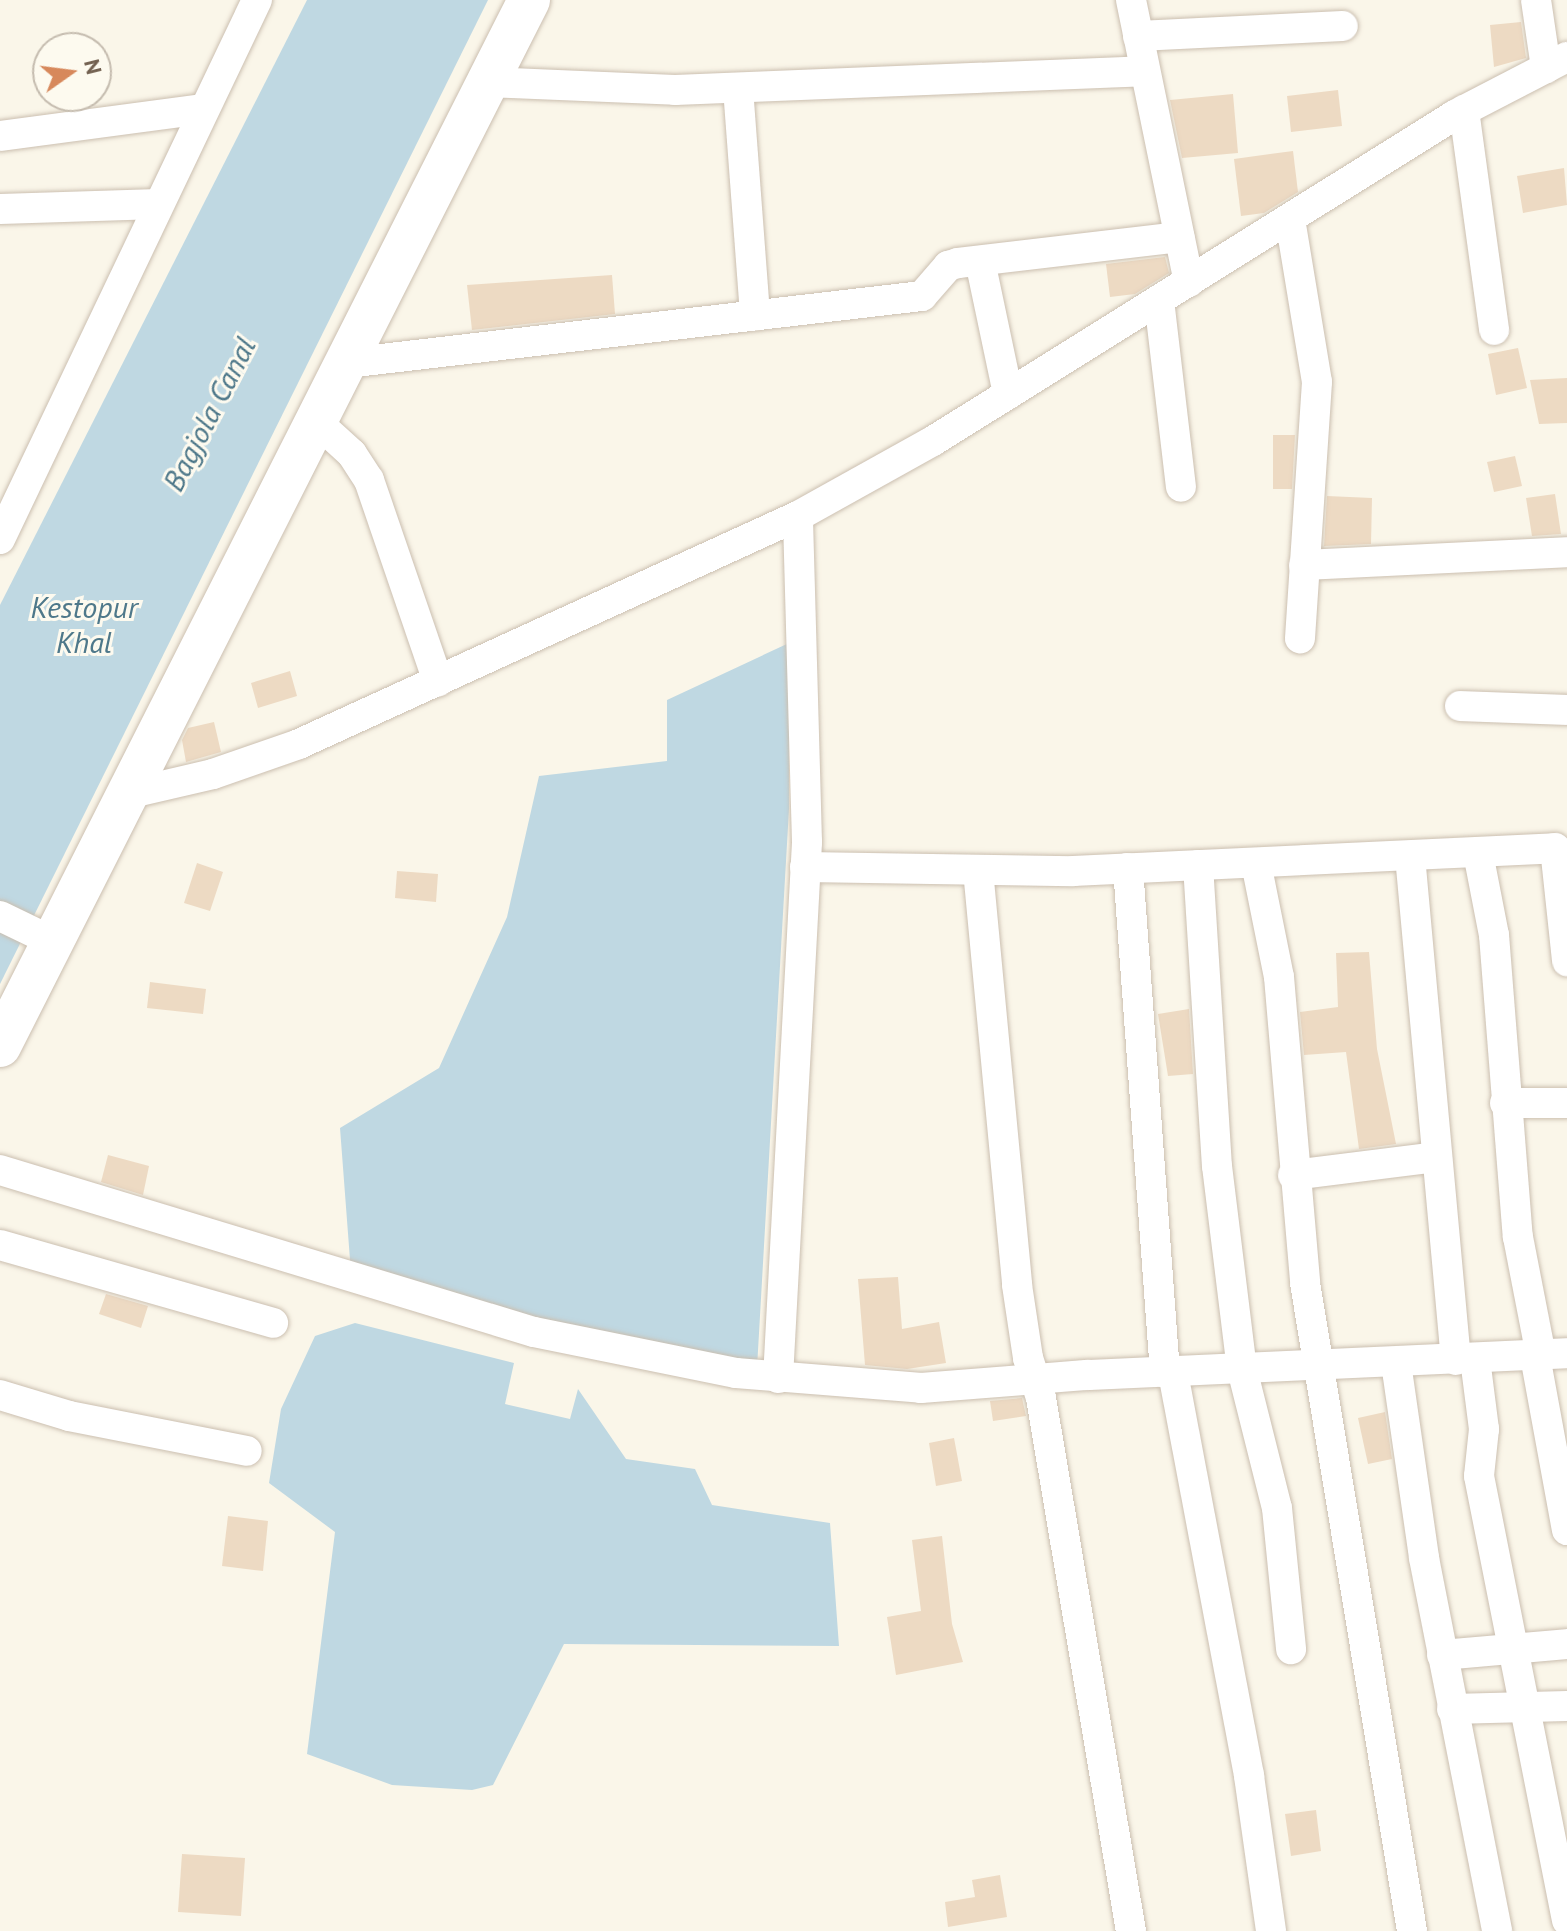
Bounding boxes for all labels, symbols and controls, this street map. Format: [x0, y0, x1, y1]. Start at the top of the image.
north arrow [32, 32, 112, 112]
text: N [78, 56, 109, 77]
water label: Bagjola Canal [155, 331, 263, 497]
water label: Kestopur Khal [30, 589, 138, 660]

